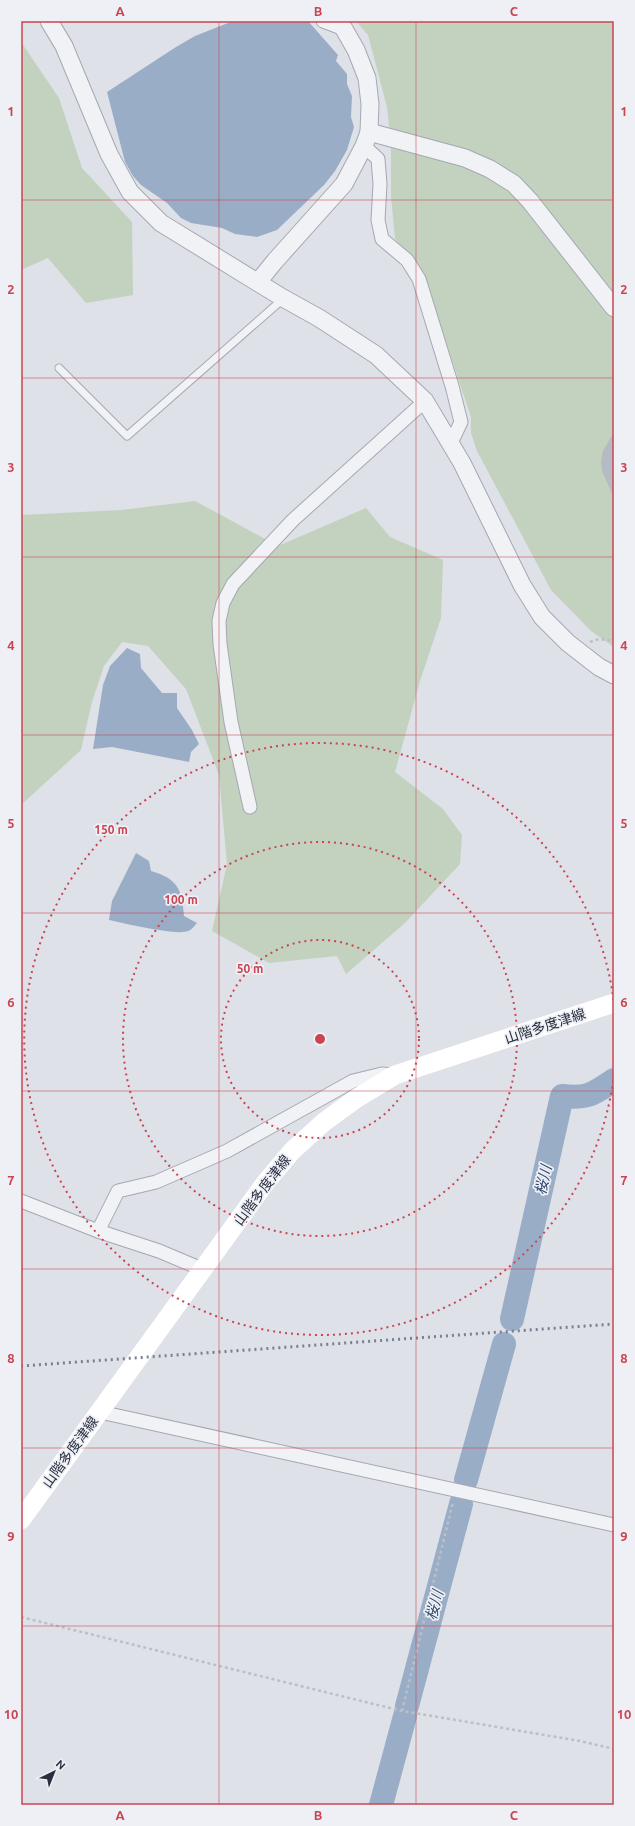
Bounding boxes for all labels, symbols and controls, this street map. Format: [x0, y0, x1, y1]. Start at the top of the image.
text: A [115, 4, 125, 18]
text: B [314, 4, 323, 18]
text: C [510, 4, 519, 18]
text: 1 [7, 104, 15, 118]
text: 1 [620, 104, 628, 118]
text: 2 [7, 282, 15, 296]
text: 2 [620, 282, 628, 296]
text: 3 [7, 460, 15, 474]
text: 3 [620, 460, 628, 474]
text: 4 [7, 638, 15, 652]
text: 4 [620, 638, 628, 652]
text: 5 [7, 816, 15, 830]
text: 5 [620, 816, 628, 830]
text: 150 m [94, 823, 128, 836]
text: 100 m [164, 893, 198, 906]
text: 50 m [237, 962, 263, 975]
text: 6 [7, 995, 15, 1009]
text: 6 [620, 995, 628, 1009]
street label: 山階多度津線 [503, 1005, 587, 1047]
centre of rings [313, 1032, 327, 1046]
street label: 山階多度津線 [230, 1152, 294, 1228]
water label: 桜川 [531, 1162, 555, 1197]
text: 7 [7, 1173, 15, 1187]
text: 7 [620, 1173, 628, 1187]
text: 8 [7, 1351, 15, 1365]
text: 8 [620, 1351, 628, 1365]
street label: 山階多度津線 [39, 1413, 101, 1491]
text: 9 [7, 1529, 15, 1543]
text: 9 [620, 1529, 628, 1543]
water label: 桜川 [422, 1586, 447, 1622]
text: 10 [4, 1707, 18, 1721]
text: 10 [617, 1707, 631, 1721]
north arrow [34, 1752, 74, 1792]
text: N [54, 1757, 68, 1772]
text: A [115, 1808, 125, 1822]
text: B [314, 1808, 323, 1822]
text: C [510, 1808, 519, 1822]

